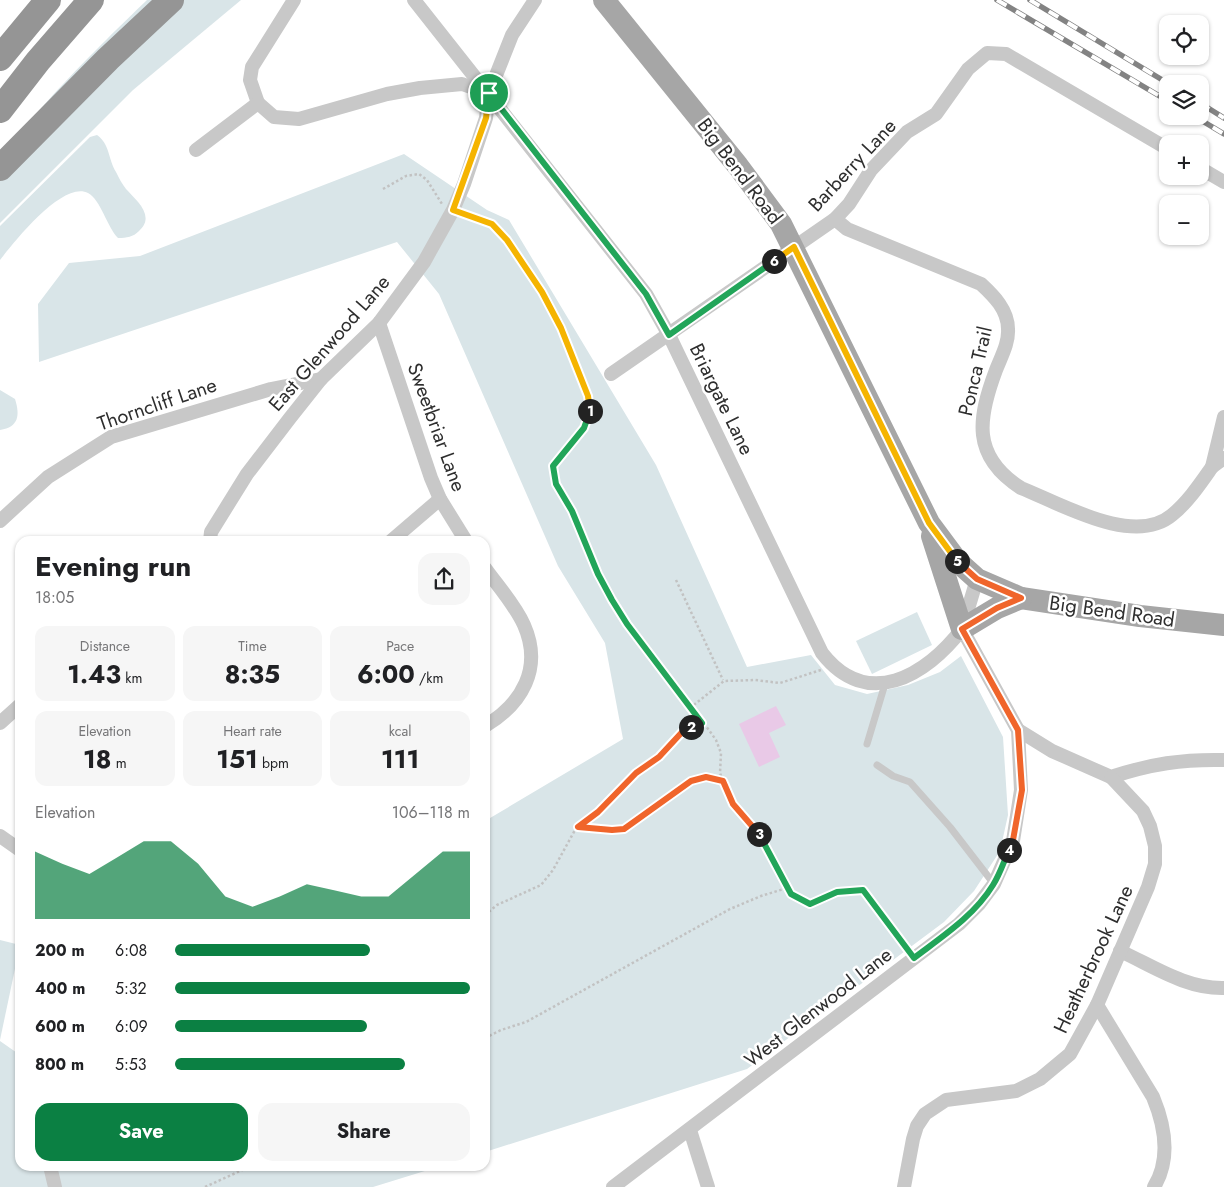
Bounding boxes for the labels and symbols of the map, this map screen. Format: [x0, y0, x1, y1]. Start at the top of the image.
pin [468, 72, 510, 114]
street label: Big Bend Road [690, 112, 789, 230]
street label: Barberry Lane [802, 112, 903, 218]
pin: 6 [762, 248, 786, 274]
street label: East Glenwood Lane [262, 269, 397, 418]
street label: Ponca Trail [951, 324, 1000, 419]
street label: Briargate Lane [682, 339, 761, 460]
street label: Sweetbriar Lane [400, 359, 473, 496]
street label: Thorncliff Lane [94, 371, 221, 438]
pin: 1 [578, 398, 602, 424]
pin: 5 [944, 548, 970, 574]
street label: Big Bend Road [1047, 588, 1176, 635]
pin: 2 [678, 714, 704, 740]
pin: 3 [746, 822, 772, 846]
pin: 4 [996, 838, 1022, 862]
street label: Heatherbrook Lane [1046, 880, 1141, 1038]
street label: West Glenwood Lane [738, 941, 898, 1074]

